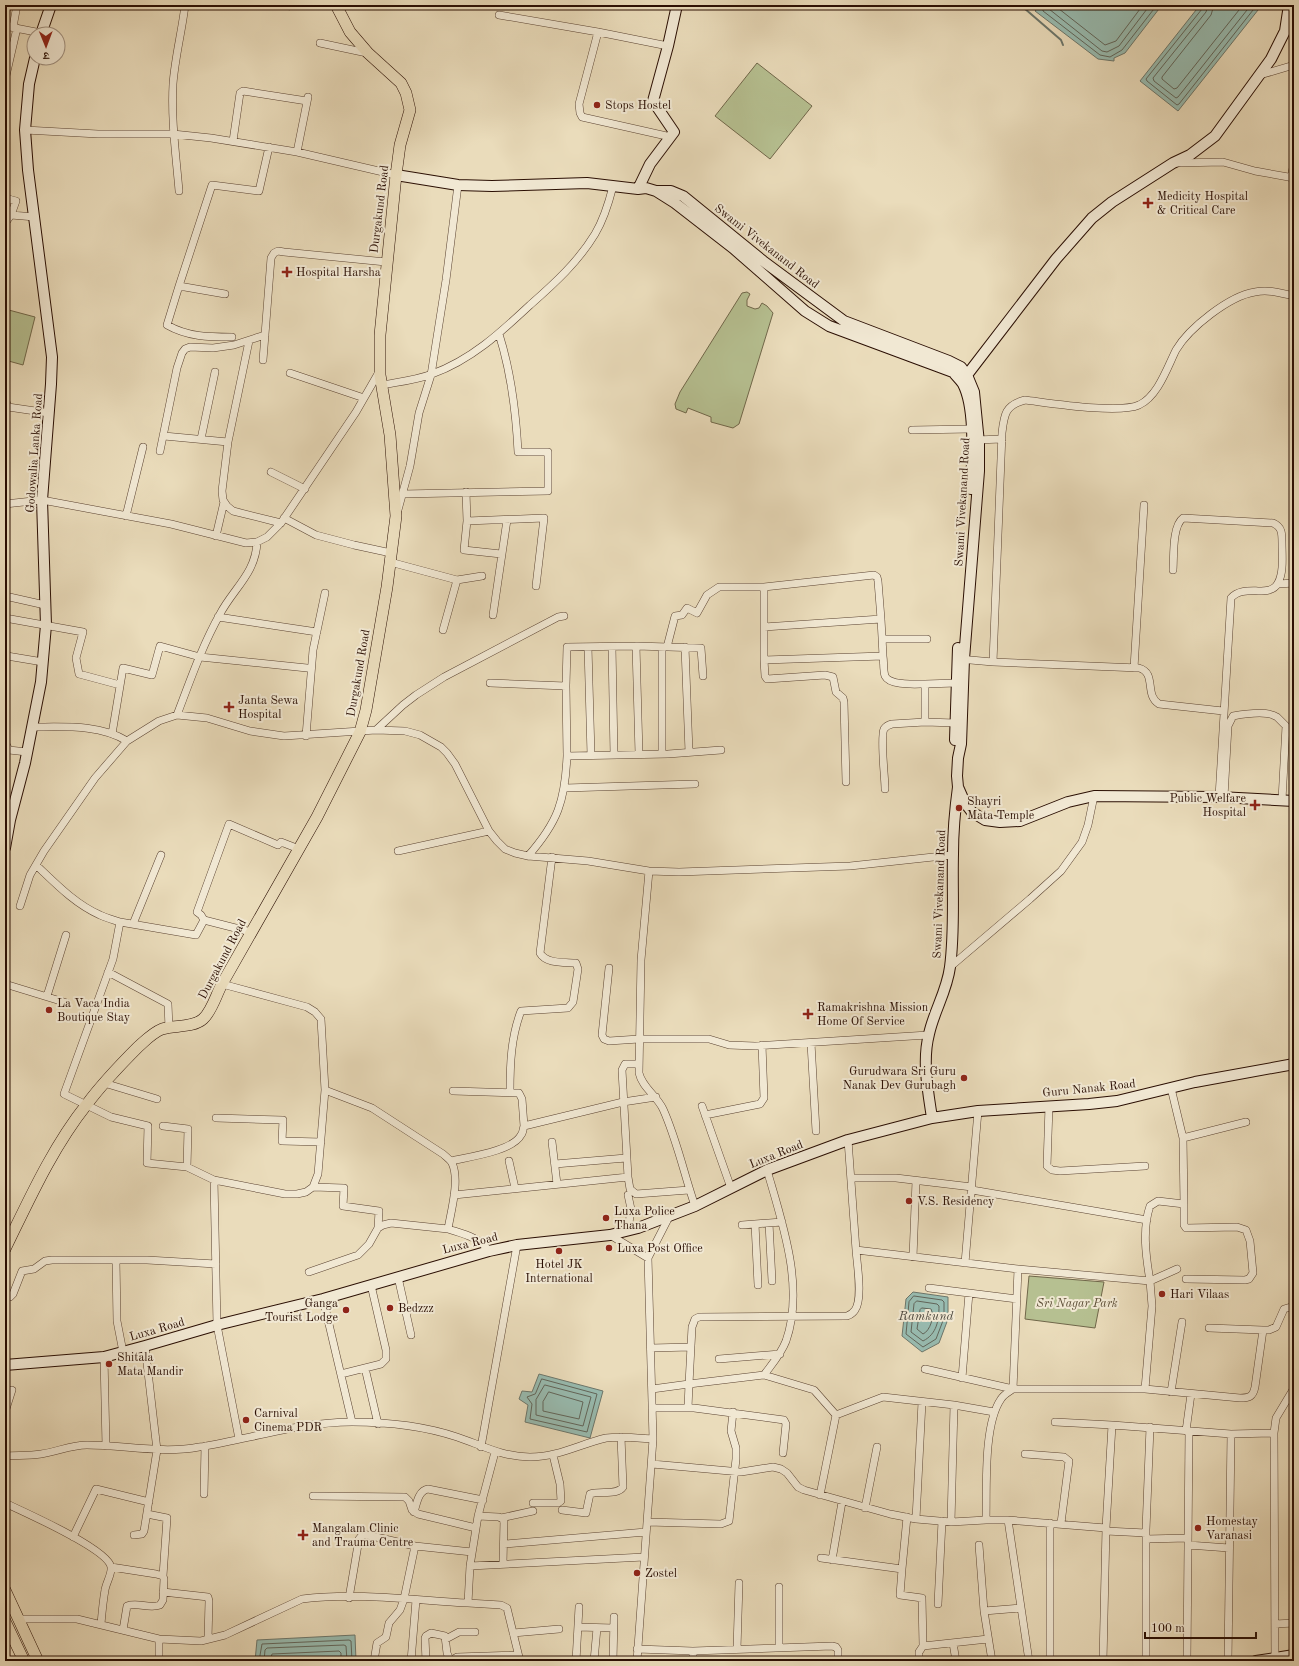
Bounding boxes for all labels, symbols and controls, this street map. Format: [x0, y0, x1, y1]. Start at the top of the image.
north arrow [26, 26, 66, 66]
text: उ [42, 49, 50, 60]
marker: Stops Hostel [592, 100, 602, 110]
place label: Stops Hostel [605, 100, 671, 112]
street label: Durgakund Road [369, 164, 391, 254]
place label: Medicity Hospital & Critical Care [1157, 191, 1248, 217]
marker: Medicity Hospital & Critical Care [1142, 197, 1154, 209]
street label: Swami Vivekanand Road [712, 202, 821, 291]
marker: Hospital Harsha [281, 266, 293, 278]
place label: Hospital Harsha [296, 267, 381, 279]
street label: Godowalia Lanka Road [25, 393, 45, 513]
street label: Swami Vivekanand Road [954, 437, 972, 567]
street label: Durgakund Road [345, 629, 373, 718]
place label: Janta Sewa Hospital [238, 695, 298, 721]
marker: Janta Sewa Hospital [223, 701, 235, 713]
place label: Public Welfare Hospital [1169, 793, 1246, 819]
place label: Shayri Mata Temple [967, 796, 1035, 822]
marker: Public Welfare Hospital [1249, 799, 1261, 811]
marker: Shayri Mata Temple [954, 803, 964, 813]
street label: Swami Vivekanand Road [932, 829, 948, 959]
street label: Durgakund Road [197, 918, 249, 1001]
place label: La Vaca India Boutique Stay [57, 998, 131, 1024]
place label: Ramakrishna Mission Home Of Service [817, 1002, 929, 1028]
marker: La Vaca India Boutique Stay [44, 1005, 54, 1015]
marker: Ramakrishna Mission Home Of Service [802, 1008, 814, 1020]
place label: Gurudwara Sri Guru Nanak Dev Gurubagh [843, 1066, 957, 1092]
marker: Gurudwara Sri Guru Nanak Dev Gurubagh [959, 1073, 969, 1083]
street label: Guru Nanak Road [1042, 1078, 1136, 1100]
street label: Luxa Road [748, 1139, 805, 1171]
marker: V.S. Residency [904, 1196, 914, 1206]
place label: V.S. Residency [917, 1196, 995, 1208]
place label: Luxa Police Thana [614, 1206, 675, 1232]
marker: Luxa Police Thana [601, 1213, 611, 1223]
street label: Luxa Road [441, 1231, 499, 1257]
marker: Luxa Post Office [604, 1243, 614, 1253]
place label: Luxa Post Office [617, 1243, 703, 1255]
marker: Hotel JK International [554, 1246, 564, 1256]
place label: Hotel JK International [525, 1259, 593, 1285]
marker: Hari Vilaas [1157, 1289, 1167, 1299]
place label: Hari Vilaas [1170, 1289, 1229, 1301]
place label: Ganga Tourist Lodge [265, 1298, 338, 1324]
park label: Sri Nagar Park [1036, 1298, 1118, 1310]
marker: Bedzzz [385, 1303, 395, 1313]
place label: Bedzzz [398, 1303, 434, 1315]
marker: Ganga Tourist Lodge [341, 1305, 351, 1315]
water label: Ramkund [898, 1310, 954, 1323]
street label: Luxa Road [128, 1316, 186, 1344]
place label: Shitala Mata Mandir [117, 1352, 183, 1378]
marker: Shitala Mata Mandir [104, 1359, 114, 1369]
place label: Carnival Cinema PDR [254, 1408, 323, 1434]
marker: Carnival Cinema PDR [241, 1415, 251, 1425]
place label: Homestay Varanasi [1206, 1516, 1259, 1542]
place label: Mangalam Clinic and Trauma Centre [312, 1523, 414, 1549]
marker: Homestay Varanasi [1193, 1523, 1203, 1533]
marker: Mangalam Clinic and Trauma Centre [297, 1529, 309, 1541]
marker: Zostel [632, 1568, 642, 1578]
place label: Zostel [645, 1568, 677, 1580]
scale bar [1145, 1614, 1256, 1640]
text: 100 m [1151, 1623, 1185, 1635]

